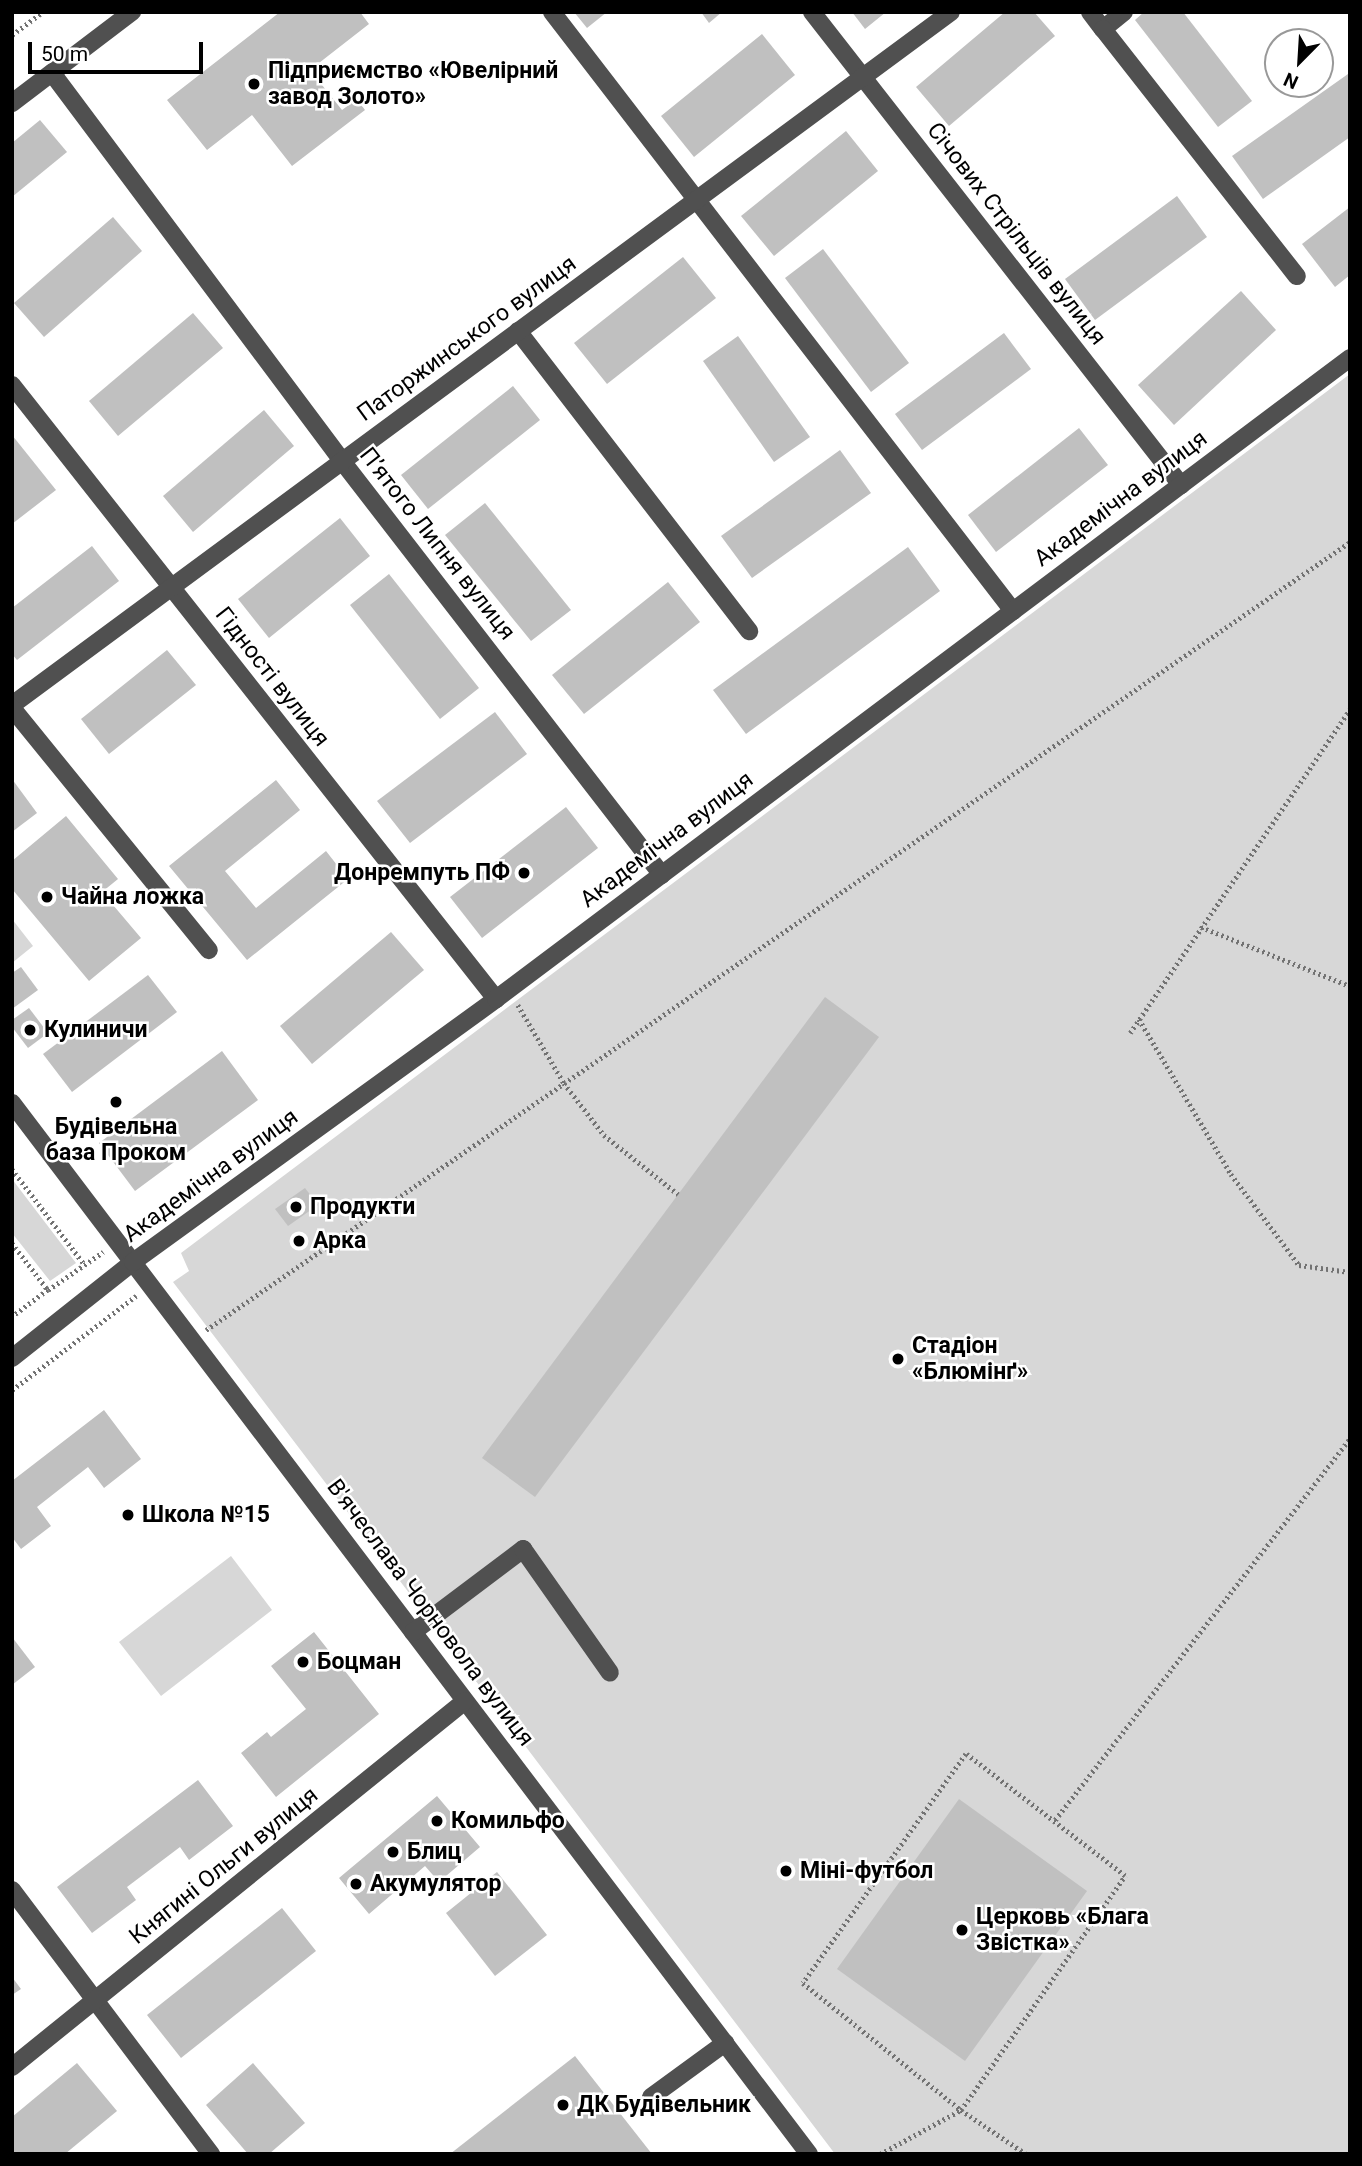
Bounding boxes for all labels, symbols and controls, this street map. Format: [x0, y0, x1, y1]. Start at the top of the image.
scale bar [32, 28, 206, 72]
north arrow [1264, 28, 1334, 98]
text: 50 m [41, 42, 88, 66]
place label: Підприємство «Ювелірний завод Золото» [268, 57, 558, 111]
text: N [1280, 68, 1302, 94]
marker: Підприємство «Ювелірний завод Золото» [246, 76, 262, 92]
street label: Січових Стрільців вулиця [921, 117, 1111, 351]
street label: Паторжинського вулиця [352, 250, 582, 428]
street label: Академічна вулиця [1029, 425, 1213, 573]
street label: П’ятого Липня вулиця [353, 442, 521, 646]
street label: Гідності вулиця [209, 602, 335, 752]
street label: Академічна вулиця [575, 766, 759, 914]
place label: Донремпуть ПФ [334, 859, 510, 887]
marker: Донремпуть ПФ [516, 865, 532, 881]
place label: Чайна ложка [61, 883, 204, 911]
marker: Чайна ложка [39, 889, 55, 905]
place label: Кулиничи [44, 1016, 147, 1044]
marker: Кулиничи [22, 1022, 38, 1038]
marker: Будівельна база Проком [108, 1094, 124, 1110]
street label: Академічна вулиця [118, 1103, 304, 1249]
place label: Будівельна база Проком [46, 1113, 186, 1167]
place label: Продукти [310, 1193, 415, 1221]
marker: Продукти [288, 1199, 304, 1215]
place label: Арка [313, 1227, 366, 1255]
marker: Арка [291, 1233, 307, 1249]
place label: Стадіон «Блюмінґ» [912, 1332, 1028, 1386]
marker: Стадіон «Блюмінґ» [890, 1351, 906, 1367]
street label: В'ячеслава Чорновола вулиця [321, 1474, 539, 1752]
place label: Школа №15 [142, 1501, 270, 1529]
marker: Школа №15 [120, 1507, 136, 1523]
place label: Боцман [317, 1648, 401, 1676]
marker: Боцман [295, 1654, 311, 1670]
street label: Княгині Ольги вулиця [124, 1781, 324, 1951]
place label: Комильфо [451, 1807, 565, 1835]
marker: Комильфо [429, 1813, 445, 1829]
place label: Блиц [407, 1838, 461, 1866]
marker: Блиц [385, 1844, 401, 1860]
place label: Міні-футбол [800, 1857, 933, 1885]
marker: Міні-футбол [778, 1863, 794, 1879]
place label: Акумулятор [370, 1870, 501, 1898]
marker: Акумулятор [348, 1876, 364, 1892]
place label: Церковь «Блага Звістка» [976, 1903, 1149, 1957]
marker: Церковь «Блага Звістка» [954, 1922, 970, 1938]
place label: ДК Будівельник [577, 2091, 751, 2119]
marker: ДК Будівельник [555, 2097, 571, 2113]

